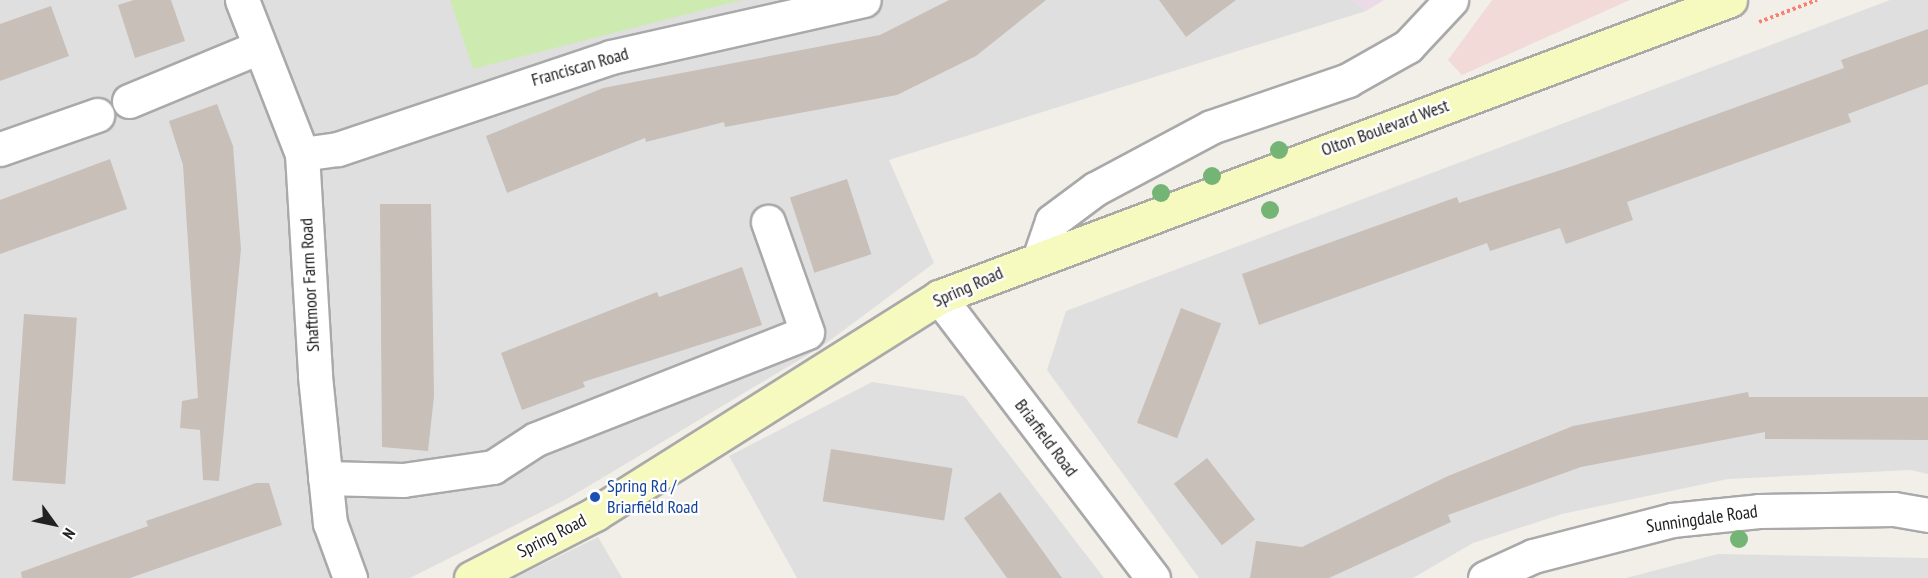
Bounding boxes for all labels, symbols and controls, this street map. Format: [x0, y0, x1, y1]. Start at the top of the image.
street label: Franciscan Road [529, 43, 631, 91]
street label: Olton Boulevard West [1318, 95, 1452, 161]
street label: Shaftmoor Farm Road [296, 218, 324, 352]
street label: Spring Road [930, 262, 1006, 312]
street label: Briarfield Road [1010, 395, 1082, 481]
place label: Spring Rd / Briarfield Road [607, 476, 698, 518]
marker: Spring Rd / Briarfield Road [588, 490, 602, 504]
north arrow [24, 494, 84, 554]
street label: Sunningdale Road [1645, 501, 1759, 537]
street label: Spring Road [514, 509, 590, 563]
text: N [58, 525, 80, 543]

